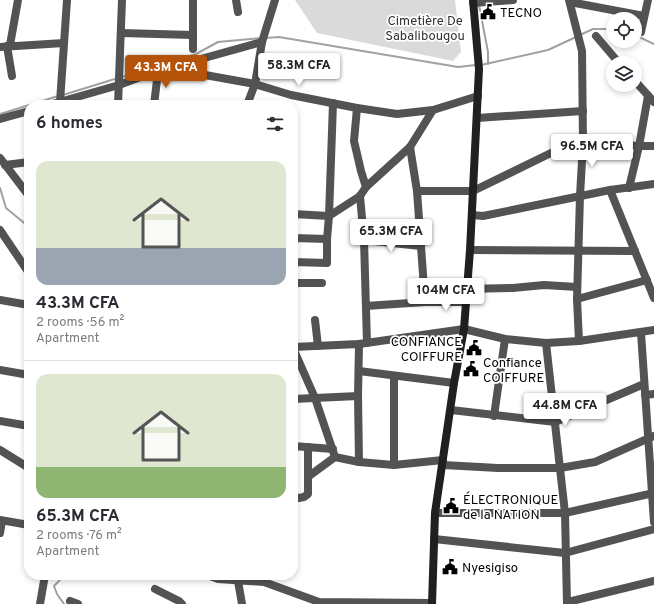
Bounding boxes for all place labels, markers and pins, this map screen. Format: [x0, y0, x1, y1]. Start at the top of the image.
public building icon: TECNO [479, 3, 497, 21]
place label: TECNO [500, 6, 542, 22]
pin: 58.3M CFA [253, 53, 345, 87]
pin: 43.3M CFA [120, 55, 212, 89]
pin: 96.5M CFA [546, 134, 638, 168]
pin: 65.3M CFA [345, 219, 437, 253]
pin: 104M CFA [405, 278, 487, 312]
place label: CONFIANCE COIFFURE [391, 335, 462, 366]
public building icon: CONFIANCE COIFFURE [465, 339, 483, 357]
place label: Confiance COIFFURE [483, 356, 544, 387]
public building icon: Confiance COIFFURE [462, 360, 480, 378]
pin: 44.8M CFA [519, 393, 611, 427]
place label: ÉLECTRONIQUE de la NATION [463, 491, 558, 524]
public building icon: ÉLECTRONIQUE de la NATION [442, 497, 460, 515]
public building icon: Nyesigiso [441, 558, 459, 576]
place label: Nyesigiso [462, 561, 518, 577]

